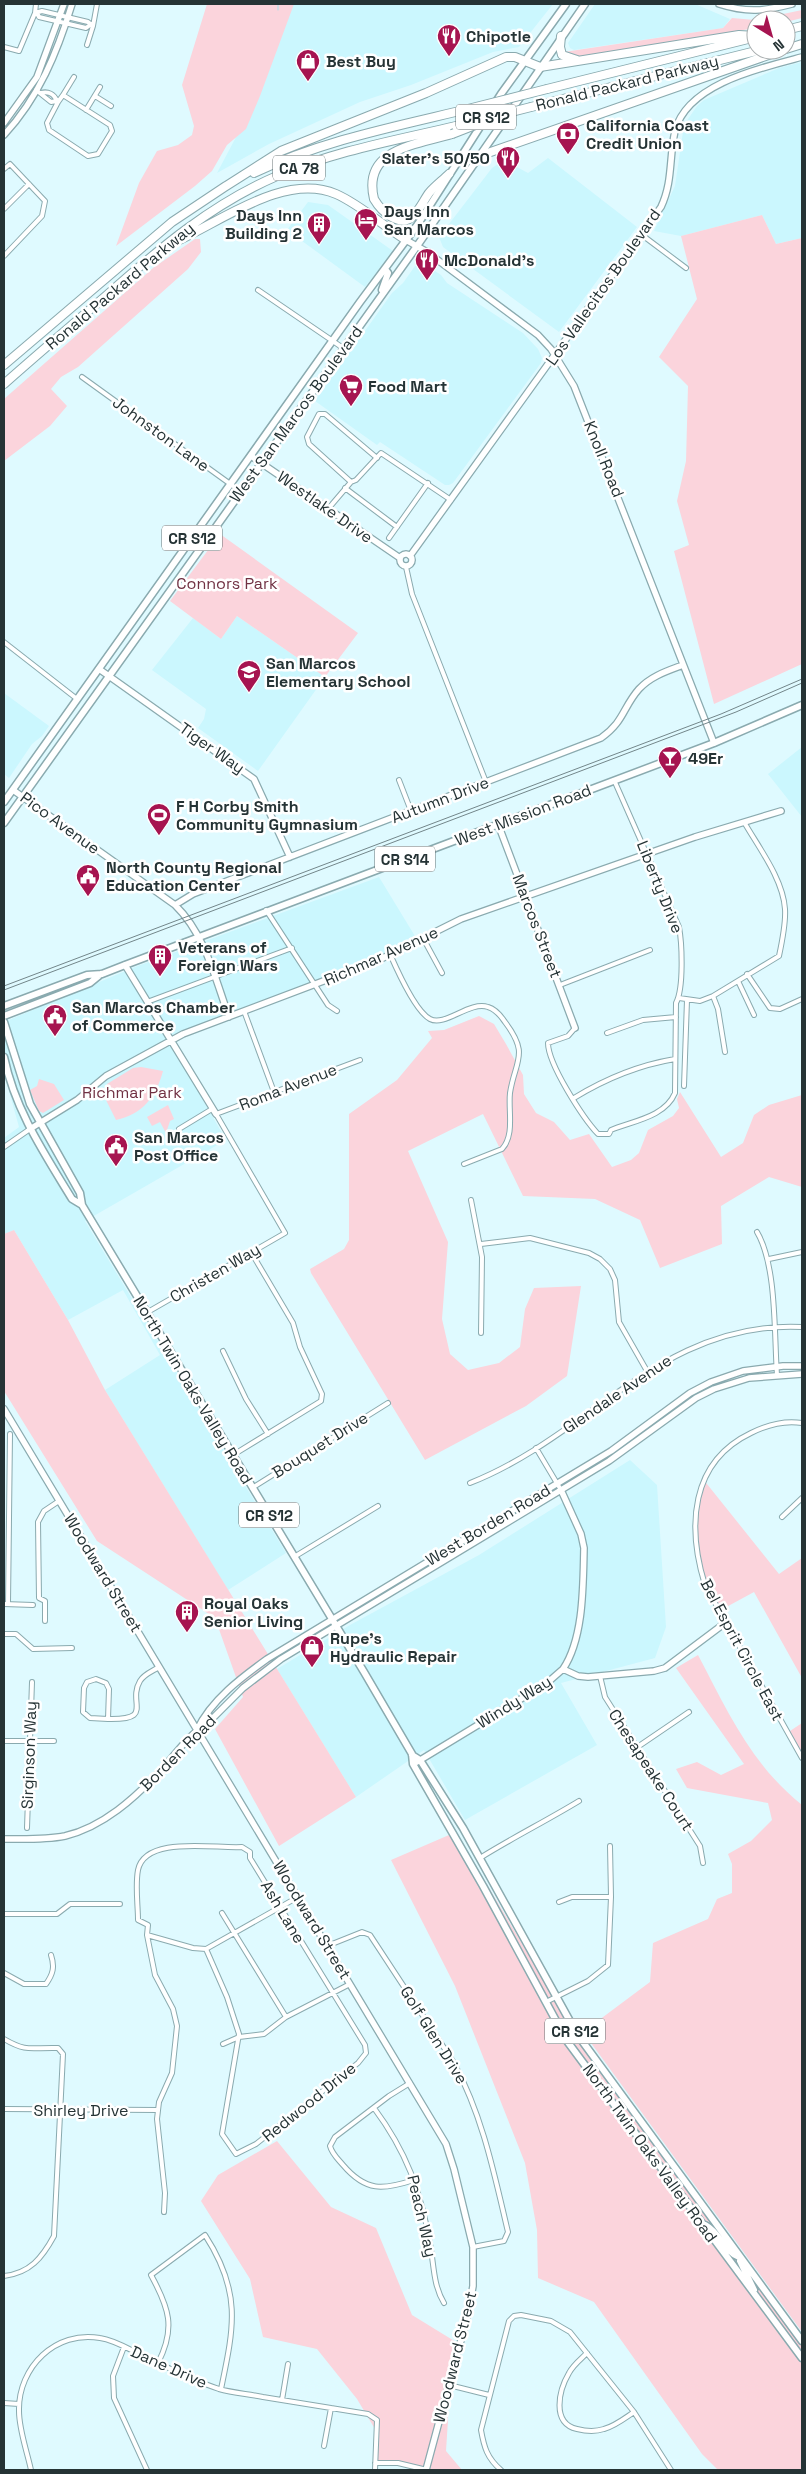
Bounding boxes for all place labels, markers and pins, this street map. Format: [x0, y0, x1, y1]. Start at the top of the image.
restaurant icon: Chipotle [436, 23, 462, 57]
place label: Chipotle [466, 26, 531, 47]
shop icon: Best Buy [295, 48, 321, 82]
place label: Best Buy [326, 51, 396, 72]
place label: California Coast Credit Union [586, 115, 709, 154]
bank icon: California Coast Credit Union [555, 121, 581, 155]
restaurant icon: Slater's 50/50 [495, 145, 521, 179]
place label: Slater's 50/50 [382, 148, 490, 169]
place label: Days Inn San Marcos [384, 201, 474, 240]
place label: Days Inn Building 2 [225, 205, 302, 244]
hotel icon: Days Inn San Marcos [353, 207, 379, 241]
building icon: Days Inn Building 2 [306, 211, 332, 245]
restaurant icon: McDonald's [414, 247, 440, 281]
place label: McDonald's [444, 250, 534, 271]
supermarket icon: Food Mart [338, 373, 364, 407]
place label: Food Mart [368, 376, 447, 397]
place label: San Marcos Elementary School [266, 653, 410, 692]
school or university icon: San Marcos Elementary School [236, 659, 262, 693]
bar icon: 49Er [657, 745, 683, 779]
place label: 49Er [688, 748, 723, 769]
place label: F H Corby Smith Community Gymnasium [176, 796, 358, 835]
sports icon: F H Corby Smith Community Gymnasium [146, 802, 172, 836]
place label: North County Regional Education Center [106, 857, 282, 896]
public building icon: North County Regional Education Center [75, 863, 101, 897]
place label: Veterans of Foreign Wars [178, 937, 278, 976]
building icon: Veterans of Foreign Wars [147, 943, 173, 977]
place label: San Marcos Chamber of Commerce [72, 997, 235, 1036]
public building icon: San Marcos Chamber of Commerce [42, 1003, 68, 1037]
place label: San Marcos Post Office [134, 1127, 224, 1166]
public building icon: San Marcos Post Office [103, 1133, 129, 1167]
place label: Royal Oaks Senior Living [204, 1593, 303, 1632]
building icon: Royal Oaks Senior Living [174, 1599, 200, 1633]
place label: Rupe’s Hydraulic Repair [330, 1628, 457, 1667]
shop icon: Rupe’s Hydraulic Repair [299, 1634, 325, 1668]

